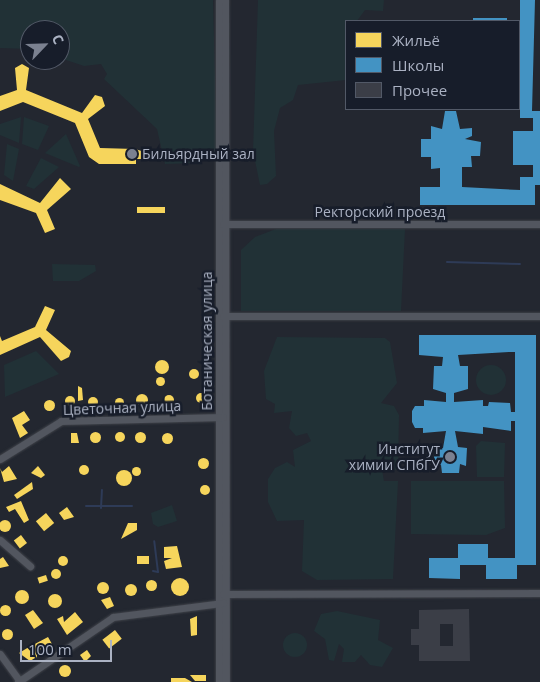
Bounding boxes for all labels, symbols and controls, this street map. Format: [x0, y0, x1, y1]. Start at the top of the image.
north arrow [20, 20, 70, 70]
legend [345, 20, 520, 110]
text: Жильё [392, 30, 440, 50]
text: С [48, 31, 69, 47]
text: Школы [392, 55, 444, 75]
text: Прочее [392, 80, 447, 100]
place label: Бильярдный зал [142, 146, 255, 162]
marker: Бильярдный зал [126, 148, 138, 160]
street label: Ректорский проезд [315, 204, 445, 220]
street label: Ботаническая улица [199, 271, 215, 411]
street label: Цветочная улица [63, 398, 181, 418]
place label: Институт химии СПбГУ [349, 441, 440, 474]
marker: Институт химии СПбГУ [444, 451, 456, 463]
scale bar [22, 630, 115, 662]
text: 100 m [28, 639, 72, 659]

